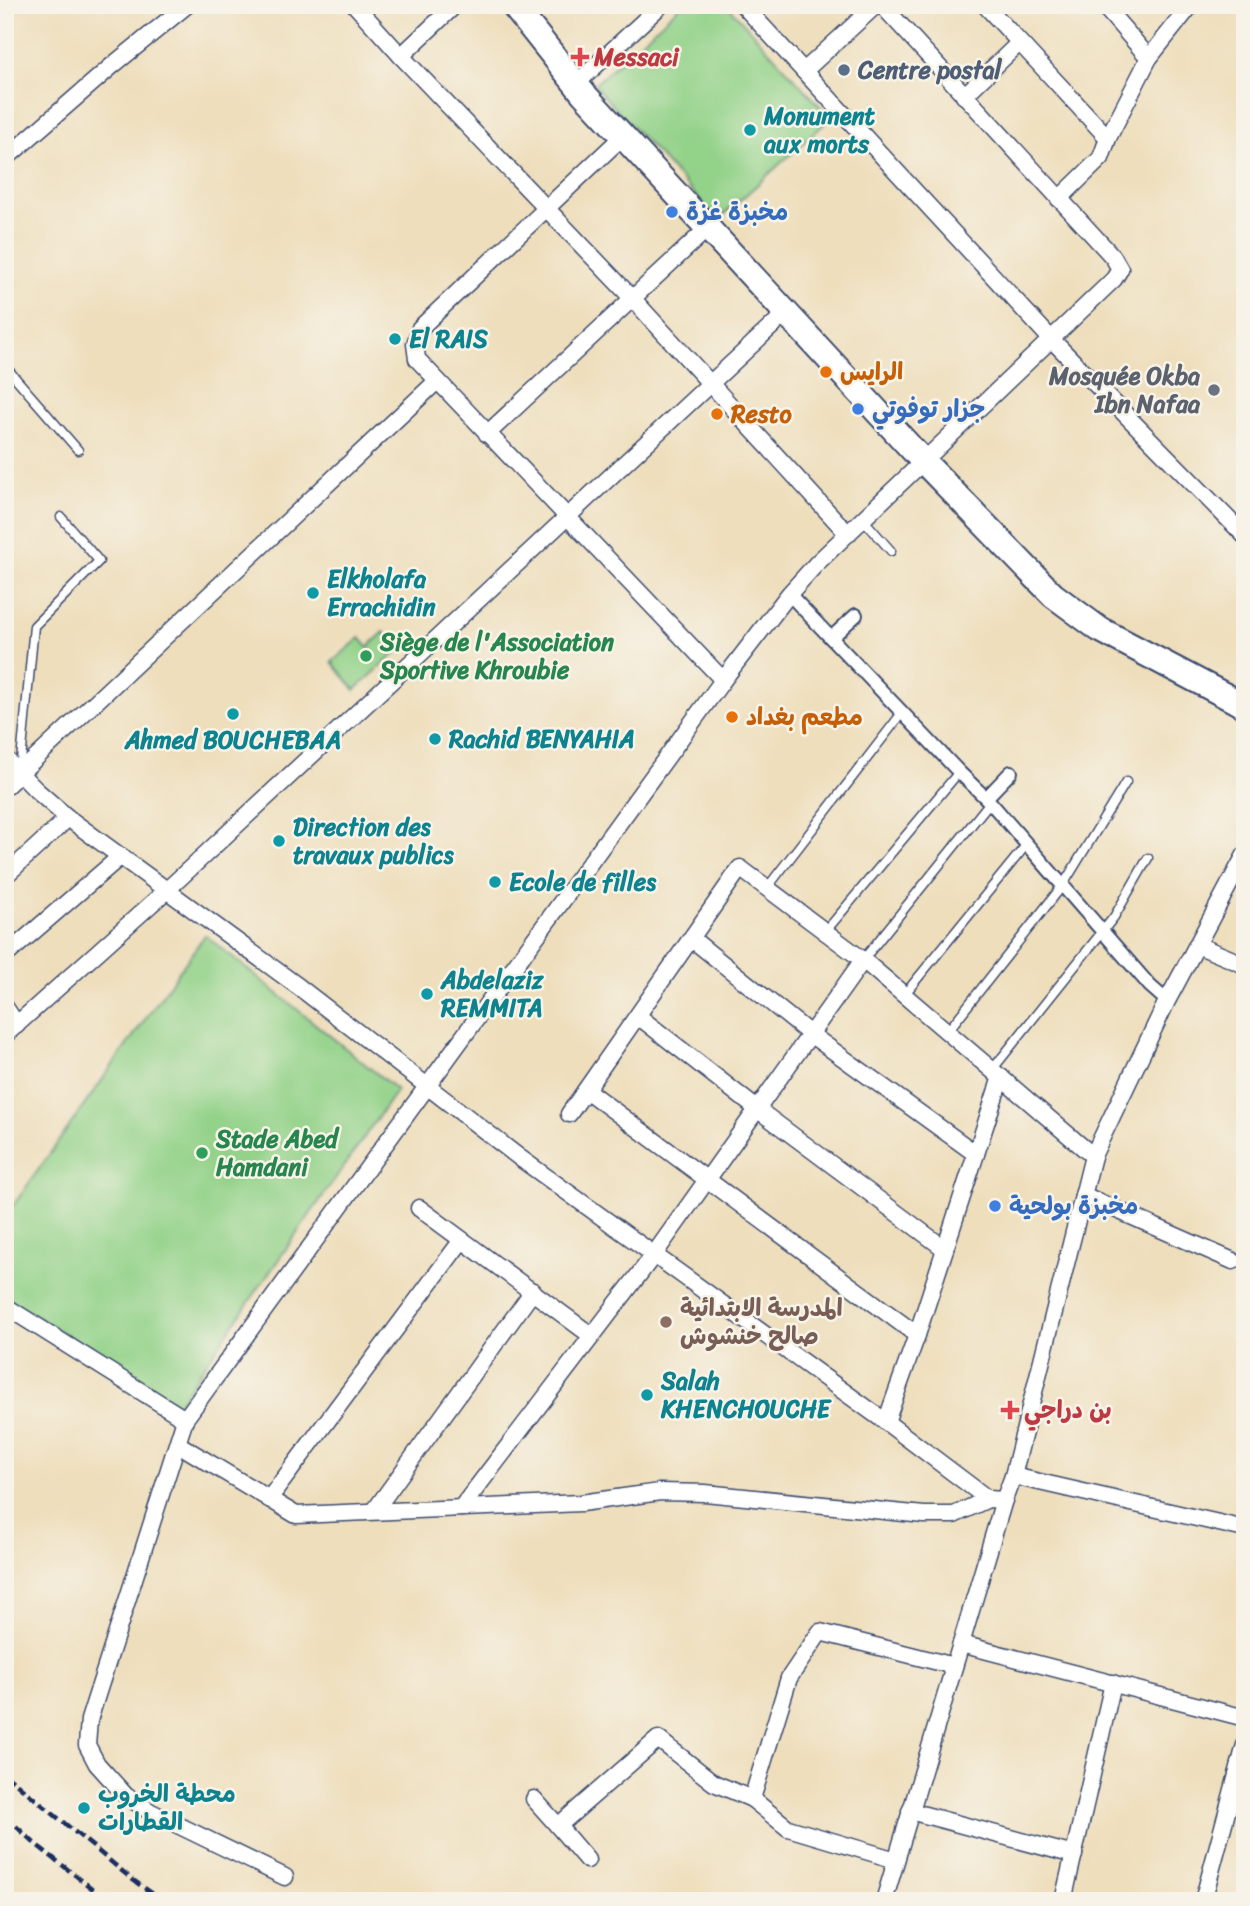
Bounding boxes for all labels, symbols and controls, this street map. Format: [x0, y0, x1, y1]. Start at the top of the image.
place label: Messaci [593, 36, 680, 78]
marker: Messaci [572, 49, 588, 65]
place label: Centre postal [857, 49, 1002, 91]
marker: Centre postal [836, 62, 852, 78]
place label: Monument aux morts [763, 95, 876, 165]
marker: Monument aux morts [742, 122, 758, 138]
place label: مخبزة غزة [686, 191, 788, 233]
marker: مخبزة غزة [664, 204, 680, 220]
place label: El RAIS [409, 318, 488, 360]
marker: El RAIS [387, 331, 403, 347]
place label: الرايس [840, 351, 903, 393]
place label: Mosquée Okba Ibn Nafaa [1048, 355, 1201, 425]
marker: الرايس [818, 364, 834, 380]
marker: Mosquée Okba Ibn Nafaa [1206, 382, 1222, 398]
place label: جزار توفوتي [872, 388, 985, 430]
place label: Resto [730, 393, 792, 435]
marker: جزار توفوتي [850, 401, 866, 417]
marker: Resto [709, 406, 725, 422]
place label: Elkholafa Errachidin [327, 558, 436, 628]
marker: Elkholafa Errachidin [305, 585, 321, 601]
place label: Siège de l'Association Sportive Khroubie [379, 621, 614, 691]
marker: Siège de l'Association Sportive Khroubie [358, 648, 374, 664]
place label: مطعم بغداد [746, 696, 863, 738]
marker: Ahmed BOUCHEBAA [225, 706, 241, 722]
marker: مطعم بغداد [724, 709, 740, 725]
place label: Rachid BENYAHIA [448, 718, 635, 760]
place label: Ahmed BOUCHEBAA [124, 719, 341, 761]
marker: Rachid BENYAHIA [427, 731, 443, 747]
place label: Direction des travaux publics [293, 806, 455, 876]
marker: Direction des travaux publics [271, 833, 287, 849]
place label: Ecole de filles [509, 861, 657, 903]
marker: Ecole de filles [487, 874, 503, 890]
place label: Abdelaziz REMMITA [440, 959, 545, 1029]
marker: Abdelaziz REMMITA [419, 986, 435, 1002]
place label: Stade Abed Hamdani [215, 1118, 340, 1188]
marker: Stade Abed Hamdani [194, 1145, 210, 1161]
place label: مخبزة بولحية [1009, 1185, 1138, 1227]
marker: مخبزة بولحية [987, 1198, 1003, 1214]
place label: المدرسة الابتدائية صالح خنشوش [680, 1287, 843, 1357]
marker: المدرسة الابتدائية صالح خنشوش [658, 1314, 674, 1330]
place label: Salah KHENCHOUCHE [660, 1360, 832, 1430]
marker: Salah KHENCHOUCHE [639, 1387, 655, 1403]
place label: بن دراجي [1024, 1389, 1112, 1431]
marker: بن دراجي [1002, 1402, 1018, 1418]
place label: محطة الخروب القطارات [98, 1773, 236, 1843]
marker: محطة الخروب القطارات [76, 1800, 92, 1816]

